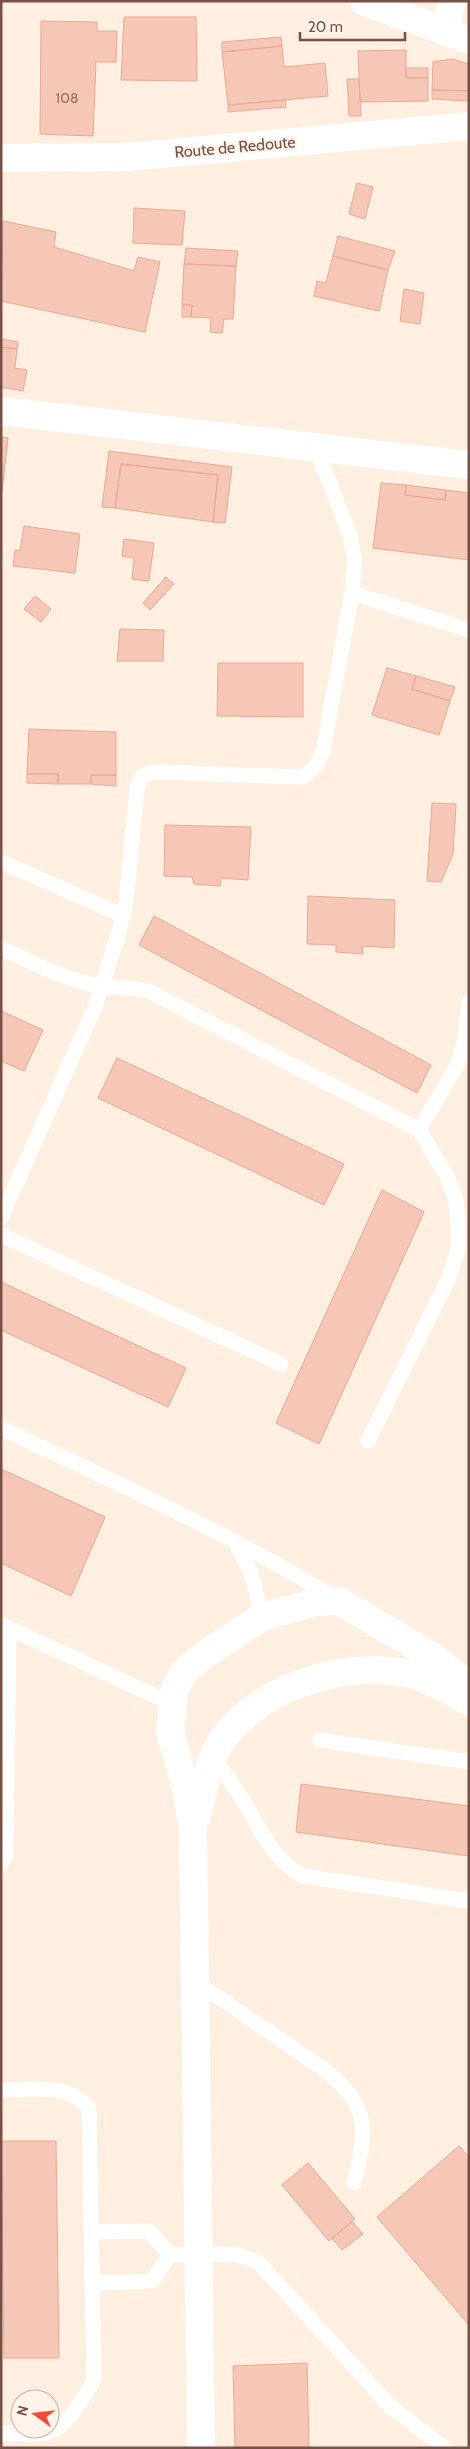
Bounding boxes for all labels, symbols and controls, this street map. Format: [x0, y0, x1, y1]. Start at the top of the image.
scale bar [300, 10, 405, 42]
text: 20 m [308, 18, 343, 36]
house number: 108 [56, 89, 78, 107]
street label: Route de Redoute [174, 132, 296, 162]
north arrow [10, 2389, 60, 2439]
text: N [12, 2404, 32, 2418]

